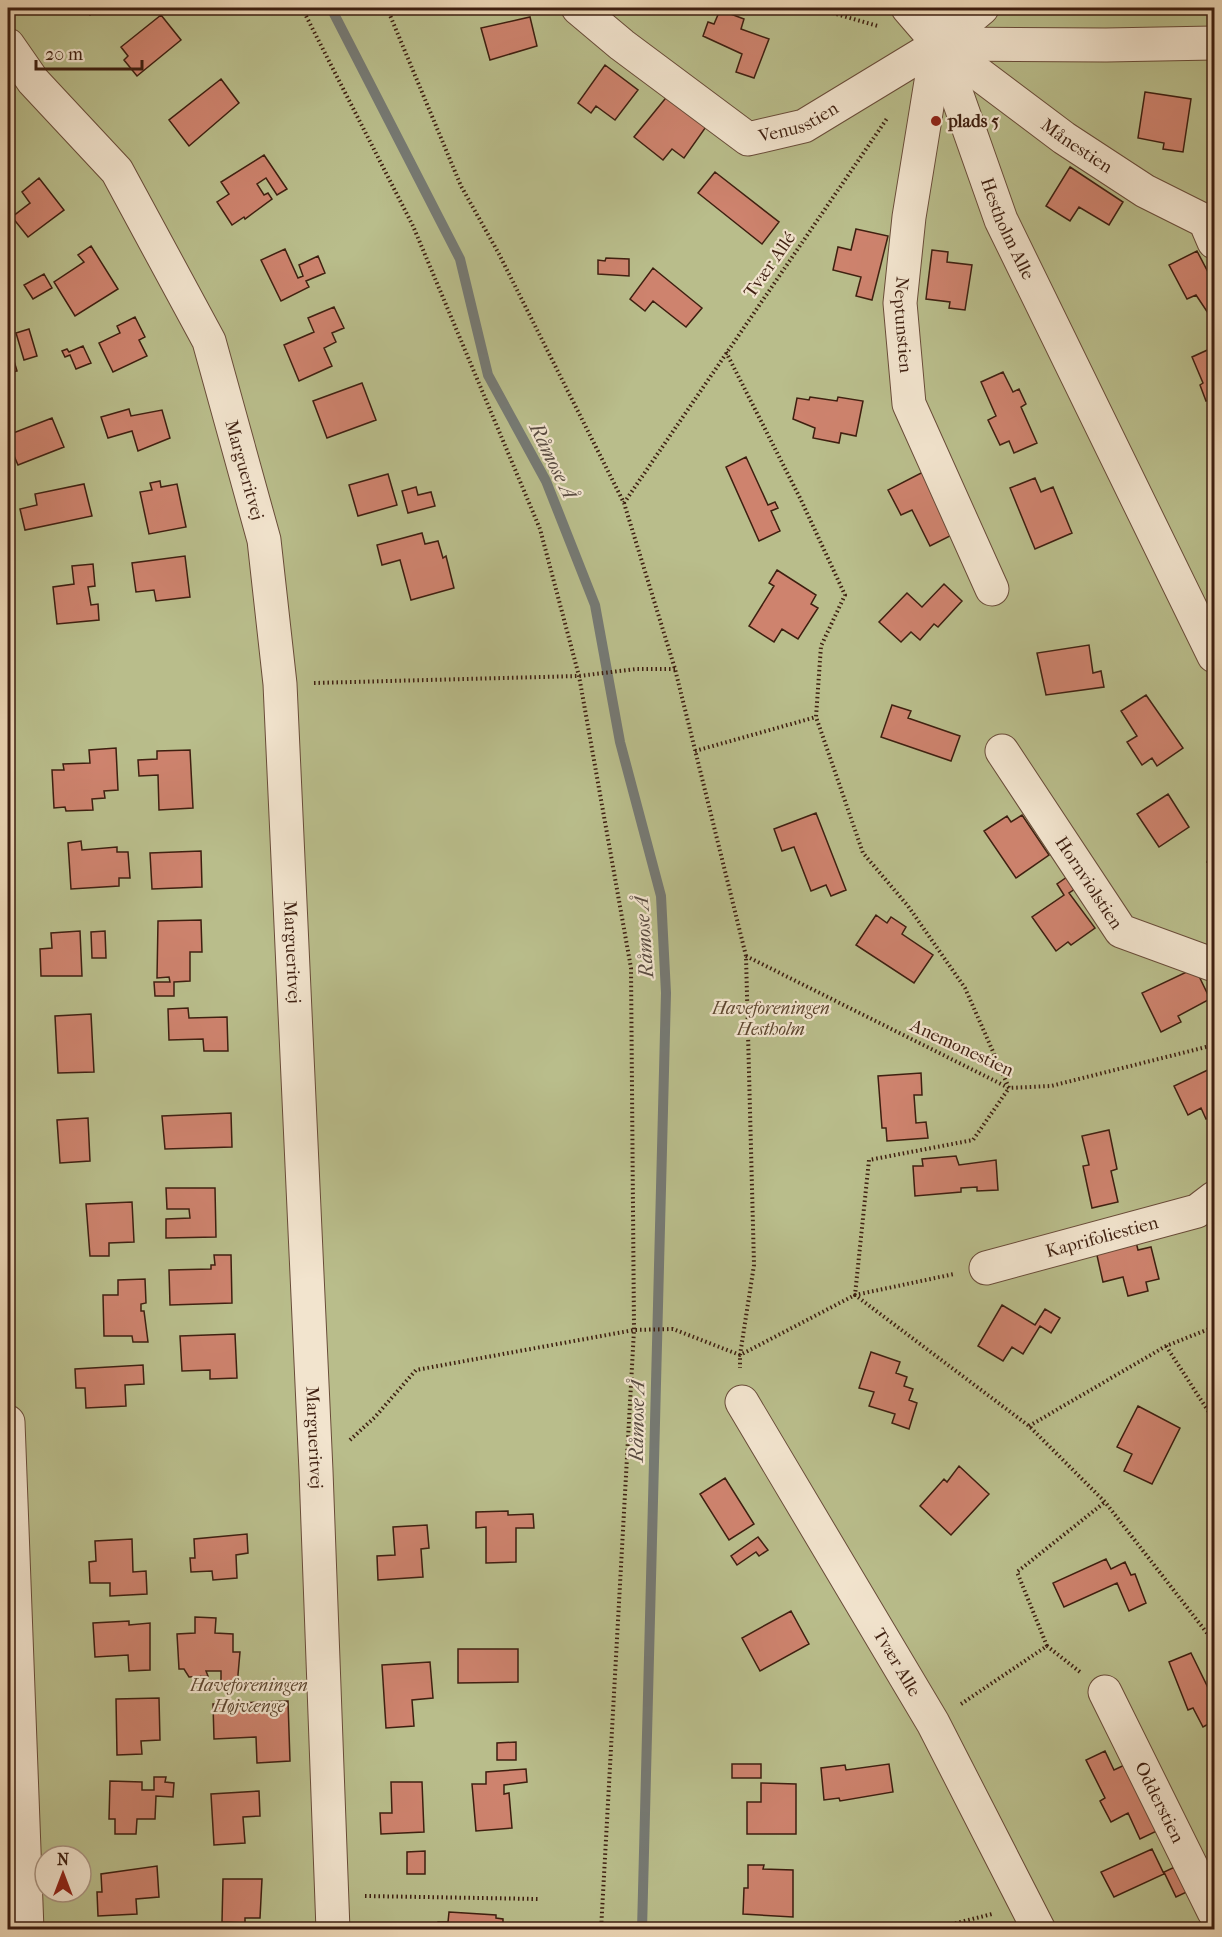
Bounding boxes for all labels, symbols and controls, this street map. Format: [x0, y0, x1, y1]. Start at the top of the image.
scale bar [36, 33, 142, 71]
text: 20 m [45, 44, 83, 65]
street label: Venusstien [755, 97, 842, 147]
place label: plads 5 [947, 111, 999, 132]
marker: plads 5 [929, 114, 943, 128]
street label: Månestien [1037, 114, 1117, 178]
street label: Hestholm Alle [976, 175, 1039, 283]
street label: Tvær Allé [740, 228, 800, 302]
street label: Neptunstien [889, 275, 917, 374]
water label: Råmose Å [524, 416, 584, 505]
street label: Margueritvej [221, 418, 268, 522]
street label: Hornviolstien [1051, 833, 1128, 934]
water label: Råmose Å [628, 893, 658, 981]
street label: Margueritvej [279, 900, 305, 1004]
park label: Haveforeningen Hestholm [711, 998, 830, 1040]
street label: Anemonestien [906, 1014, 1018, 1081]
street label: Kaprifoliestien [1043, 1211, 1161, 1262]
water label: Råmose Å [623, 1378, 649, 1464]
street label: Margueritvej [302, 1386, 327, 1489]
street label: Tvær Alle [869, 1625, 925, 1700]
park label: Haveforeningen Højvænge [189, 1675, 308, 1717]
street label: Odderstien [1131, 1758, 1189, 1847]
north arrow [33, 1844, 93, 1904]
text: N [57, 1850, 70, 1869]

